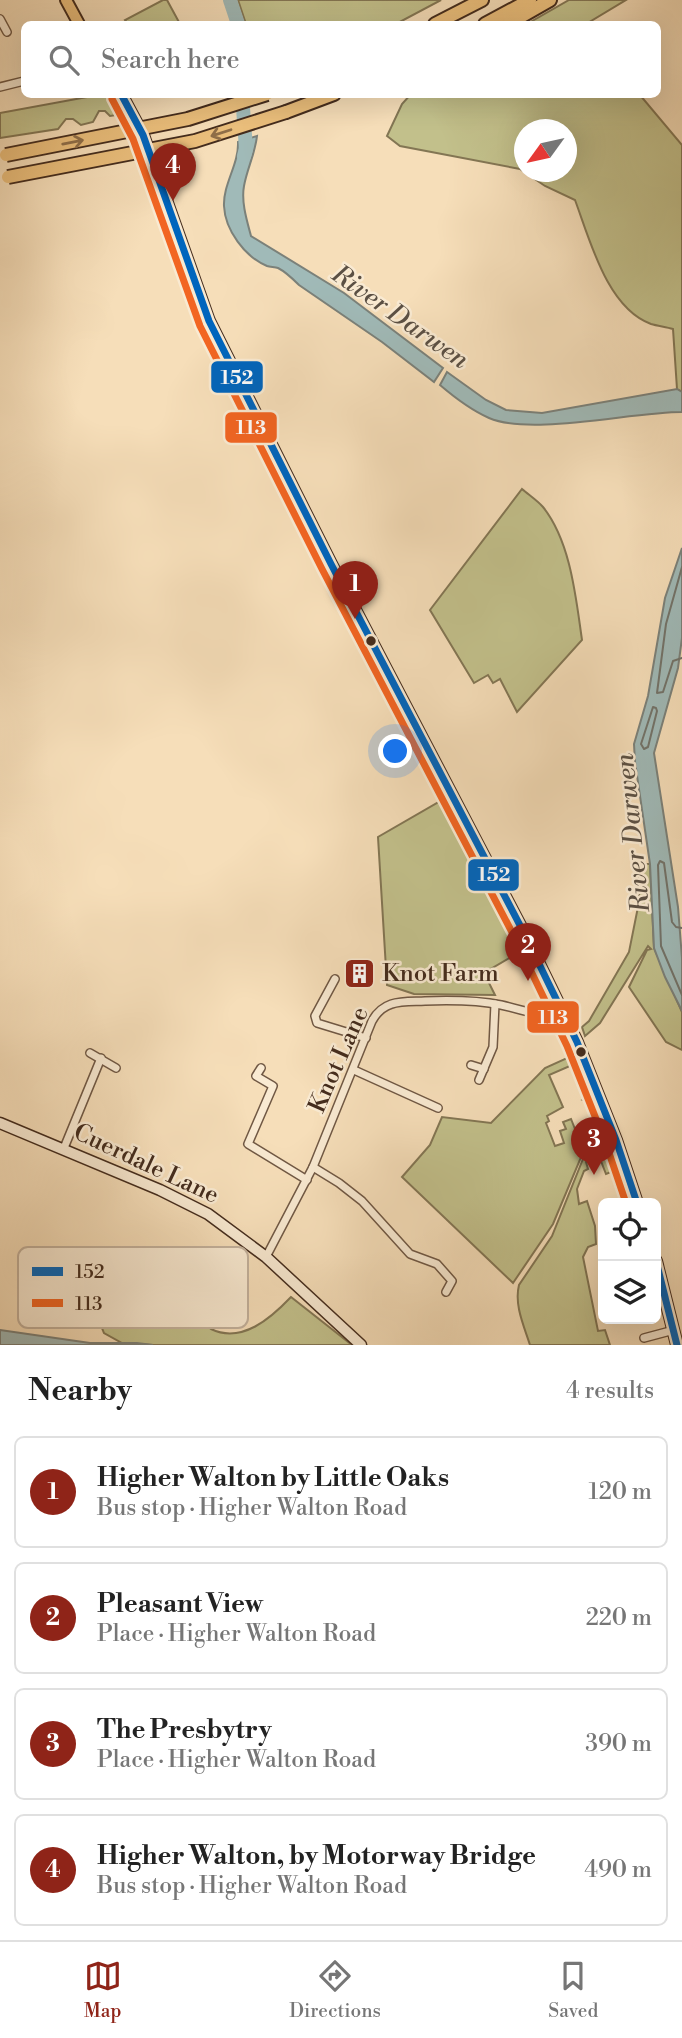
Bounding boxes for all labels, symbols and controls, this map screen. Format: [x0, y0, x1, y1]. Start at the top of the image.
search box [21, 21, 661, 98]
icon: search [45, 41, 83, 79]
text: Search here [101, 44, 240, 76]
north arrow [514, 119, 577, 182]
one-way arrow [210, 128, 232, 140]
one-way arrow [61, 134, 84, 148]
pin: 4 [150, 143, 196, 201]
water label: River Darwen [325, 257, 475, 376]
line badge: 152 [210, 360, 264, 394]
text: 152 [221, 366, 253, 390]
line badge: 113 [224, 411, 278, 444]
text: 113 [236, 416, 266, 440]
pin: 1 [332, 561, 378, 619]
unlabelled marker [364, 634, 378, 648]
your location [378, 734, 412, 768]
water label: River Darwen [609, 751, 657, 915]
line badge: 152 [467, 858, 520, 892]
text: 152 [478, 863, 510, 887]
pin: 2 [505, 923, 551, 981]
building icon: Knot Farm [342, 957, 376, 991]
place label: Knot Farm [382, 959, 499, 989]
line badge: 113 [526, 1000, 580, 1034]
street label: Knot Lane [302, 1002, 376, 1118]
text: 113 [538, 1006, 568, 1030]
unlabelled marker [574, 1045, 588, 1059]
street label: Cuerdale Lane [69, 1117, 223, 1211]
pin: 3 [571, 1117, 617, 1175]
map controls [598, 1198, 661, 1324]
button: locate [598, 1198, 661, 1261]
legend [18, 1247, 248, 1328]
text: 152 [75, 1260, 105, 1284]
button: layers [598, 1261, 661, 1324]
text: 113 [75, 1292, 102, 1316]
text: Nearby [28, 1372, 132, 1410]
text: 4 results [566, 1377, 654, 1405]
text: Higher Walton by Little Oaks [97, 1462, 449, 1494]
text: 1 [47, 1478, 59, 1506]
text: 120 m [588, 1478, 652, 1506]
text: Bus stop · Higher Walton Road [97, 1494, 407, 1522]
text: Pleasant View [97, 1588, 263, 1620]
text: 2 [46, 1604, 60, 1632]
text: 220 m [586, 1604, 652, 1632]
text: Place · Higher Walton Road [97, 1620, 376, 1648]
text: The Presbytry [97, 1714, 272, 1746]
text: 3 [46, 1730, 60, 1758]
text: 390 m [585, 1730, 652, 1758]
text: Place · Higher Walton Road [97, 1746, 376, 1774]
text: Higher Walton, by Motorway Bridge [97, 1840, 536, 1872]
text: 4 [45, 1856, 61, 1884]
text: 490 m [584, 1856, 652, 1884]
text: Bus stop · Higher Walton Road [97, 1872, 407, 1900]
tab: Map [84, 1957, 122, 2023]
tab: Directions [289, 1957, 381, 2023]
tab: Saved [548, 1957, 598, 2023]

